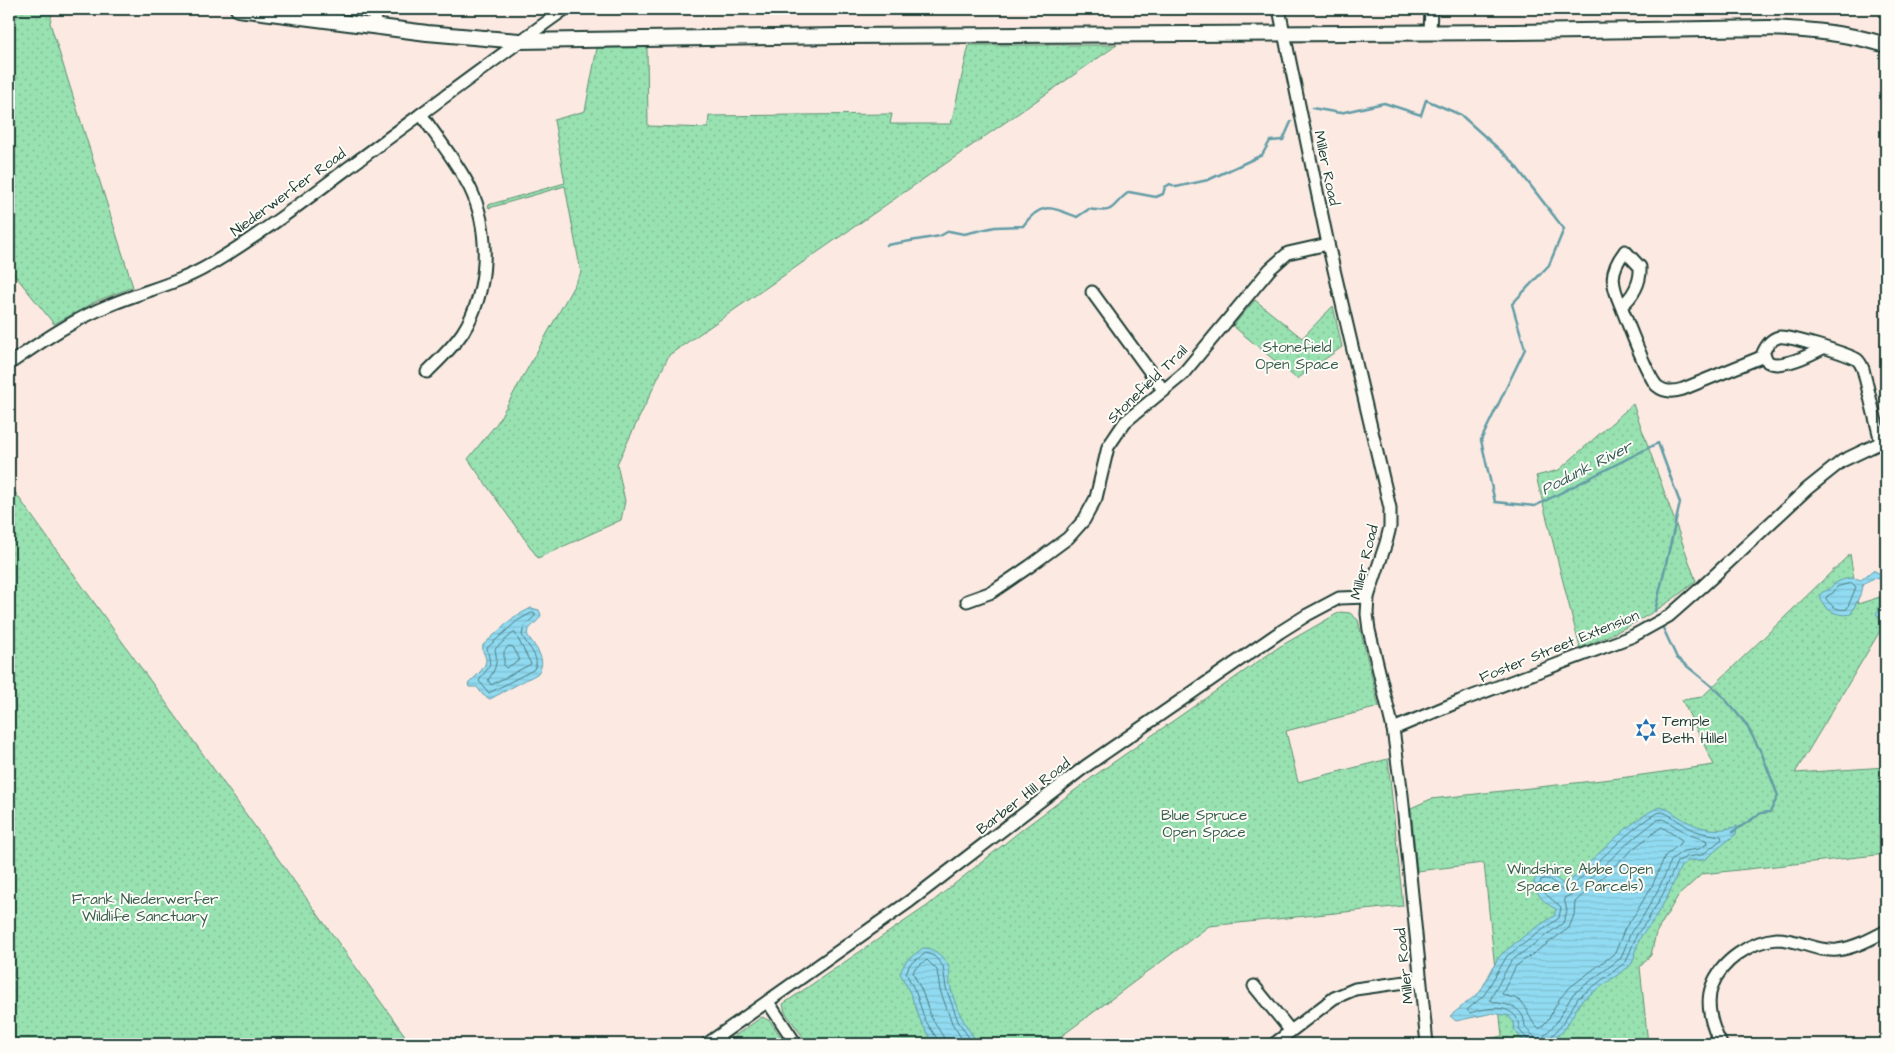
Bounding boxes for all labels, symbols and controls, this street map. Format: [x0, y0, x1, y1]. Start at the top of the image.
street label: Miller Road [1308, 129, 1345, 208]
street label: Niederwerfer Road [226, 143, 351, 242]
park label: Stonefield Open Space [1255, 337, 1339, 375]
street label: Stonefield Trail [1102, 340, 1192, 428]
water label: Podunk River [1537, 435, 1638, 500]
street label: Miller Road [1345, 522, 1384, 602]
street label: Foster Street Extension [1476, 605, 1643, 688]
place label: Temple Beth Hillel [1662, 711, 1727, 749]
synagogue icon: Temple Beth Hillel [1633, 717, 1659, 743]
street label: Barber Hill Road [972, 753, 1075, 840]
park label: Blue Spruce Open Space [1161, 805, 1247, 843]
park label: Windshire Abbe Open Space (2 Parcels) [1507, 859, 1653, 897]
park label: Frank Niederwerfer Wildlife Sanctuary [72, 889, 218, 928]
street label: Miller Road [1390, 927, 1419, 1005]

